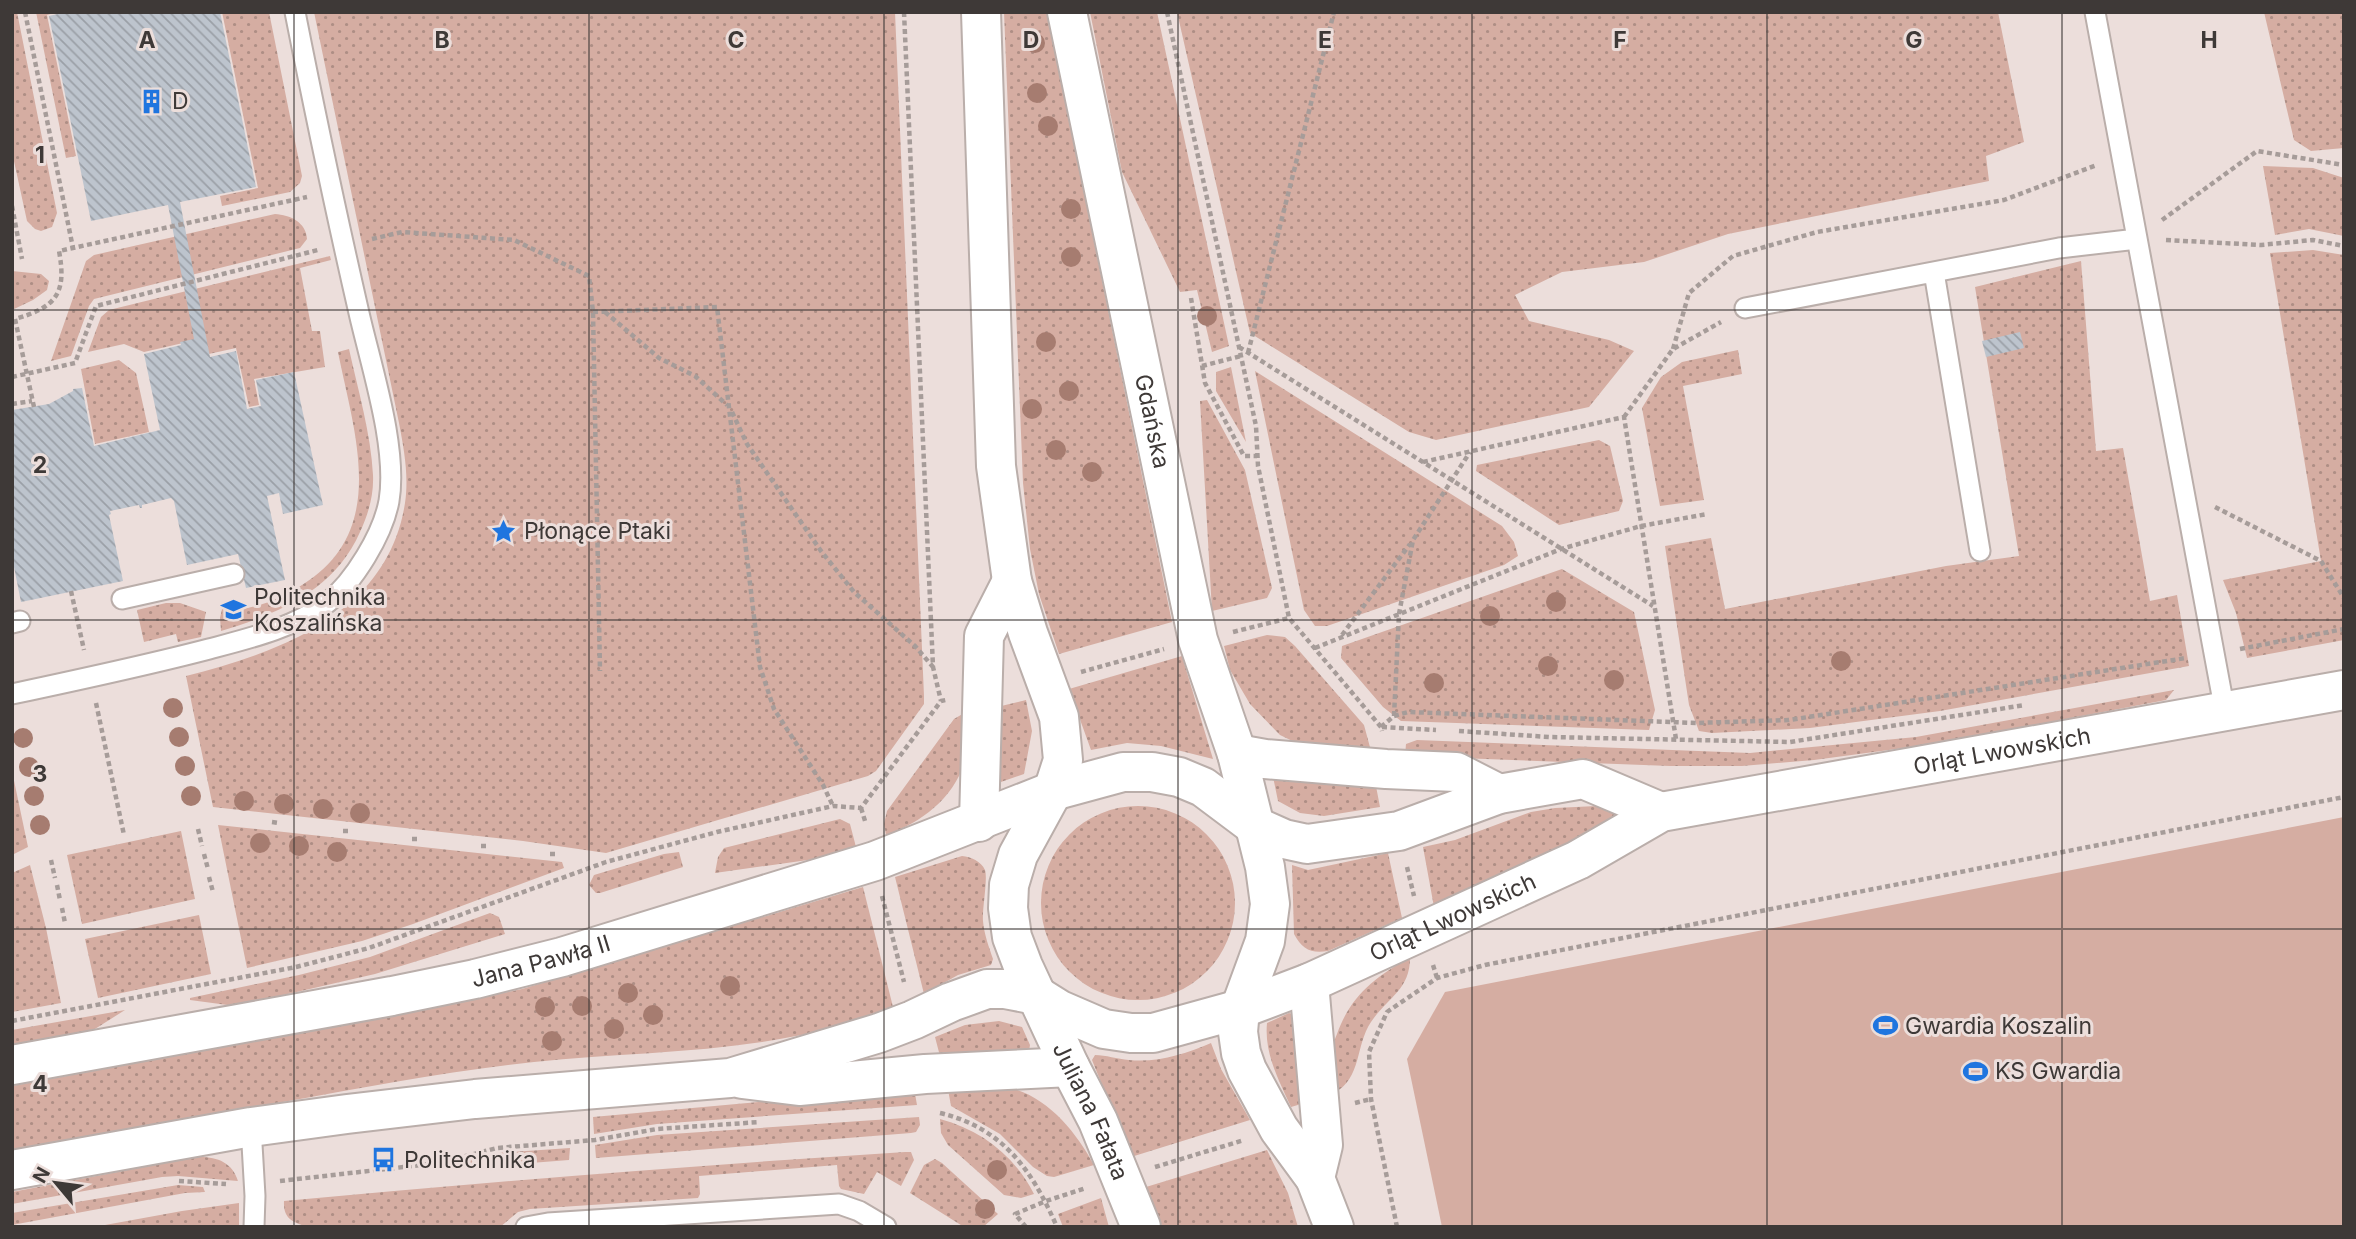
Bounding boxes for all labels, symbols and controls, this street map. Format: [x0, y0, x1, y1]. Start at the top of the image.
text: A [138, 26, 156, 54]
text: B [434, 26, 450, 54]
text: C [727, 26, 745, 54]
text: D [1023, 26, 1039, 54]
text: E [1318, 26, 1332, 54]
text: F [1613, 26, 1627, 54]
text: G [1905, 26, 1923, 54]
text: H [2200, 26, 2218, 54]
building icon: D [138, 87, 166, 115]
place label: D [172, 87, 189, 115]
text: 1 [35, 141, 45, 169]
street label: Gdańska [1129, 372, 1176, 471]
text: 2 [33, 451, 47, 479]
place icon: Płonące Ptaki [490, 517, 518, 545]
place label: Płonące Ptaki [524, 517, 671, 545]
place label: Politechnika Koszalińska [254, 583, 386, 637]
school or university icon: Politechnika Koszalińska [220, 596, 248, 624]
street label: Orląt Lwowskich [1911, 721, 2093, 781]
text: 3 [33, 760, 47, 788]
street label: Orląt Lwowskich [1365, 867, 1540, 967]
street label: Jana Pawła II [468, 929, 614, 993]
sports icon: Gwardia Koszalin [1871, 1012, 1899, 1040]
place label: Gwardia Koszalin [1905, 1012, 2092, 1040]
street label: Juliana Fałata [1047, 1038, 1134, 1184]
sports icon: KS Gwardia [1961, 1057, 1989, 1085]
place label: KS Gwardia [1995, 1057, 2121, 1085]
text: 4 [32, 1070, 48, 1098]
bus stop icon: Politechnika [370, 1146, 398, 1174]
place label: Politechnika [404, 1146, 536, 1174]
north arrow [21, 1148, 91, 1218]
text: N [28, 1163, 55, 1187]

